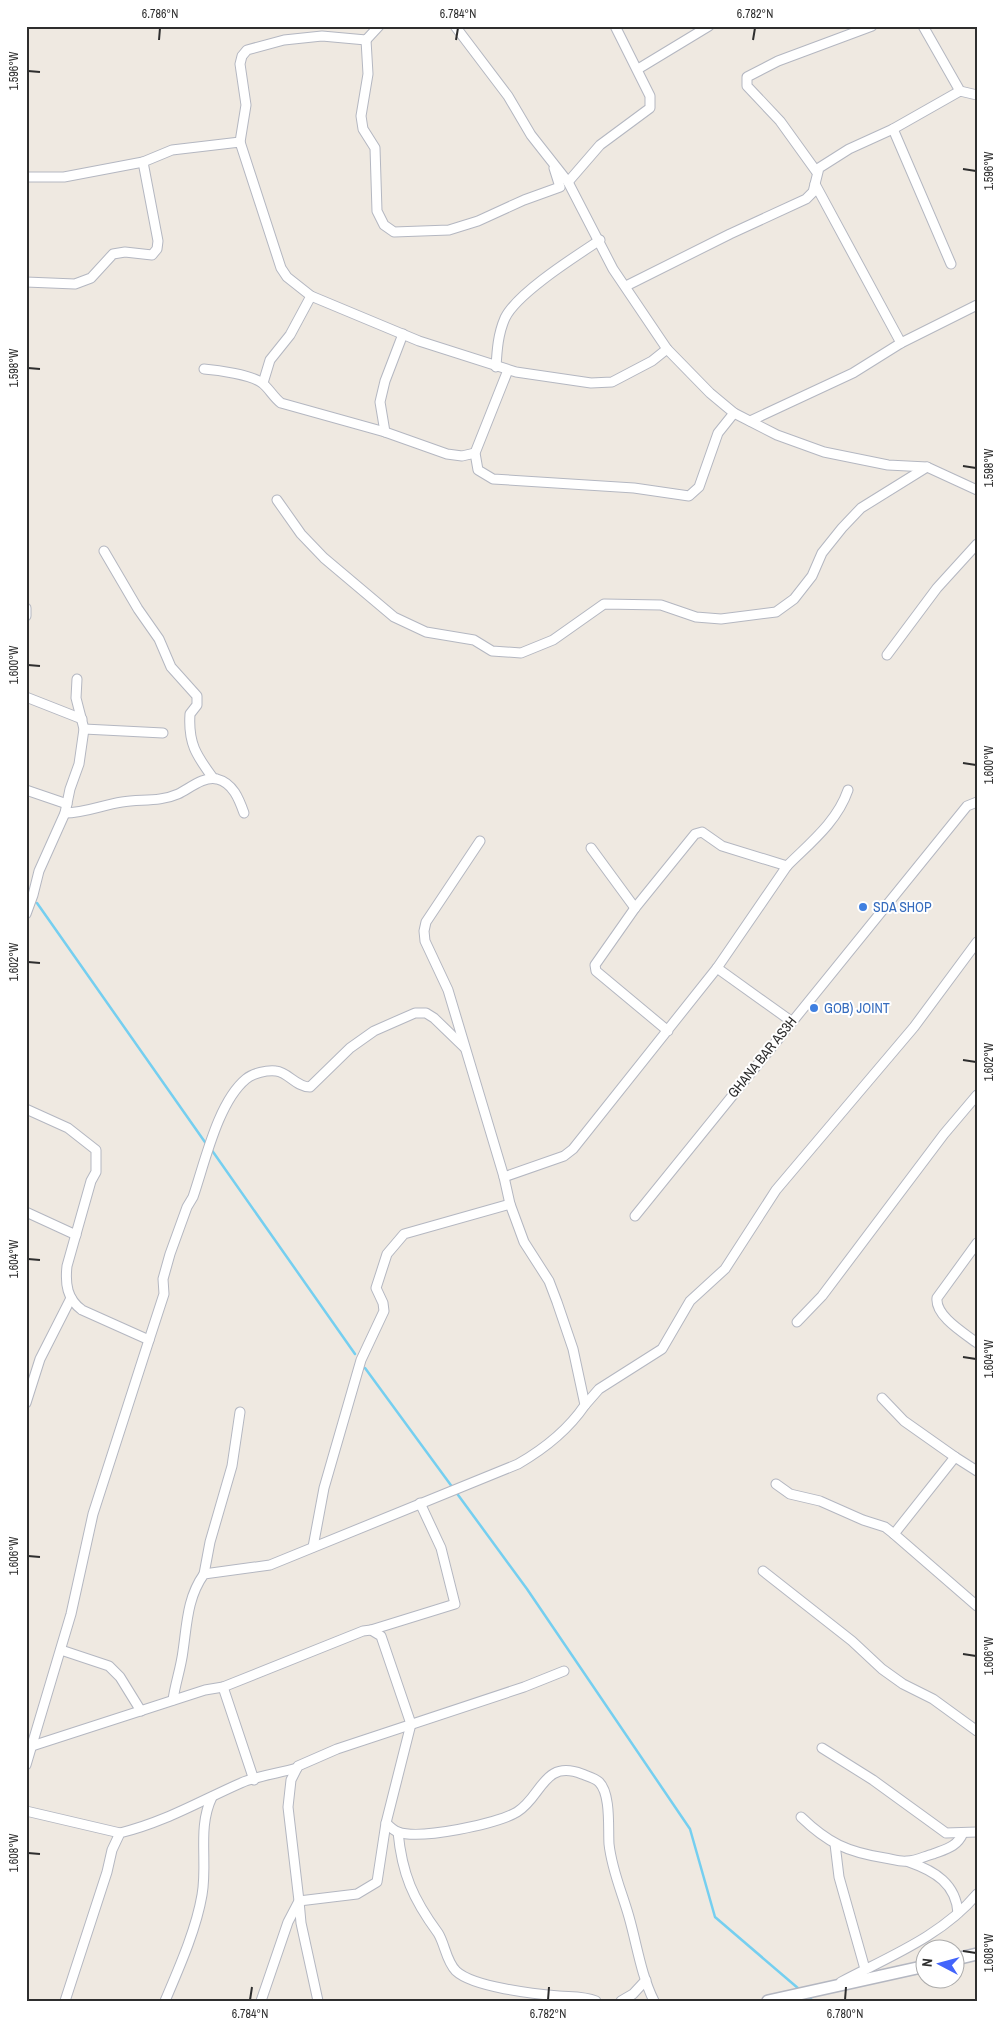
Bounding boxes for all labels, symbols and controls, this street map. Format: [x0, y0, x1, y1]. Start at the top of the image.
text: 6.786°N [142, 6, 178, 22]
text: 6.784°N [440, 6, 476, 22]
text: 6.782°N [737, 6, 773, 22]
text: 1.596°W [6, 51, 22, 90]
text: 1.596°W [981, 151, 997, 190]
text: 1.598°W [6, 348, 22, 387]
text: 1.598°W [981, 448, 997, 487]
text: 1.600°W [6, 645, 22, 684]
text: 1.600°W [981, 745, 997, 784]
place label: SDA SHOP [873, 898, 932, 916]
marker: SDA SHOP [857, 901, 869, 913]
text: 1.602°W [6, 942, 22, 981]
place label: GOB) JOINT [824, 999, 890, 1017]
marker: GOB) JOINT [808, 1002, 820, 1014]
street label: GHANA BAR AS3H [724, 1013, 800, 1101]
text: 1.602°W [981, 1042, 997, 1081]
text: 1.604°W [6, 1239, 22, 1278]
text: 1.604°W [981, 1339, 997, 1378]
text: 1.606°W [6, 1536, 22, 1575]
text: 1.606°W [981, 1636, 997, 1675]
text: 1.608°W [6, 1833, 22, 1872]
text: 1.608°W [981, 1933, 997, 1972]
north arrow [916, 1940, 966, 1990]
text: N [918, 1958, 936, 1968]
text: 6.784°N [232, 2006, 268, 2022]
text: 6.782°N [530, 2006, 566, 2022]
text: 6.780°N [827, 2006, 863, 2022]

